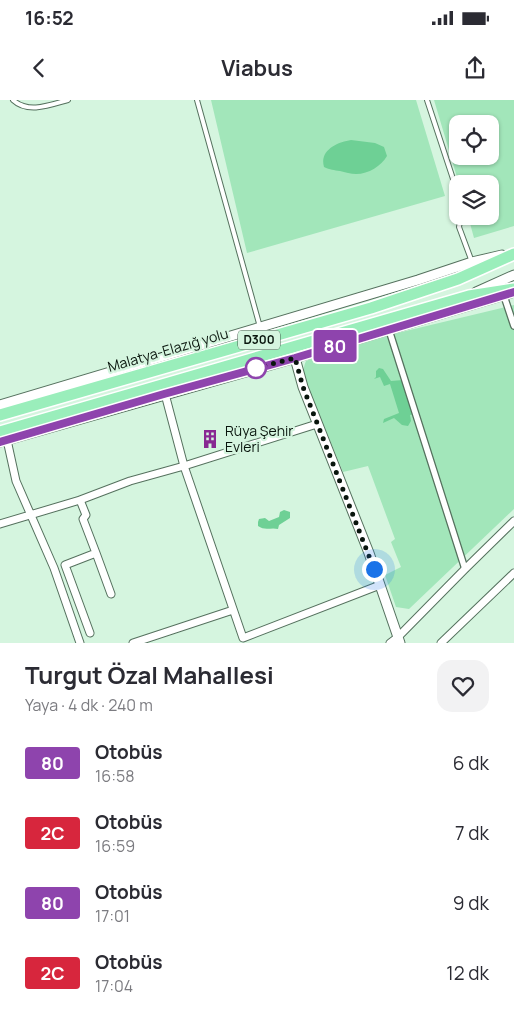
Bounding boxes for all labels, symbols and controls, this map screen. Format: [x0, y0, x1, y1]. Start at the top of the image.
text: 16:52 [25, 5, 74, 31]
text: Viabus [221, 53, 293, 83]
icon: back [25, 54, 53, 82]
icon: share [461, 54, 489, 82]
map controls [449, 115, 499, 225]
button: locate [449, 115, 499, 165]
button: layers [449, 175, 499, 225]
street label: Malatya-Elazığ yolu [105, 323, 230, 376]
road number: D300 [238, 330, 280, 350]
line badge: 80 [312, 330, 358, 362]
text: 80 [324, 334, 346, 358]
unlabelled marker [245, 357, 267, 379]
place label: Rüya Şehir Evleri [225, 421, 293, 456]
building icon: Rüya Şehir Evleri [199, 428, 221, 450]
your location [362, 557, 387, 582]
text: Turgut Özal Mahallesi [25, 658, 274, 691]
button: heart [437, 660, 489, 712]
text: Yaya · 4 dk · 240 m [25, 694, 153, 716]
text: Otobüs [95, 739, 163, 765]
text: 6 dk [453, 750, 489, 776]
text: 80 [41, 751, 64, 775]
text: 16:58 [95, 765, 134, 787]
text: Otobüs [95, 809, 163, 835]
text: 7 dk [455, 820, 489, 846]
text: 2C [40, 821, 65, 845]
text: 16:59 [95, 835, 135, 857]
text: Otobüs [95, 879, 163, 905]
text: 9 dk [453, 890, 489, 916]
text: 80 [41, 891, 64, 915]
text: 17:01 [95, 905, 130, 927]
text: Otobüs [95, 949, 163, 975]
text: 12 dk [446, 960, 489, 986]
text: 2C [40, 961, 65, 985]
text: 17:04 [95, 975, 133, 997]

